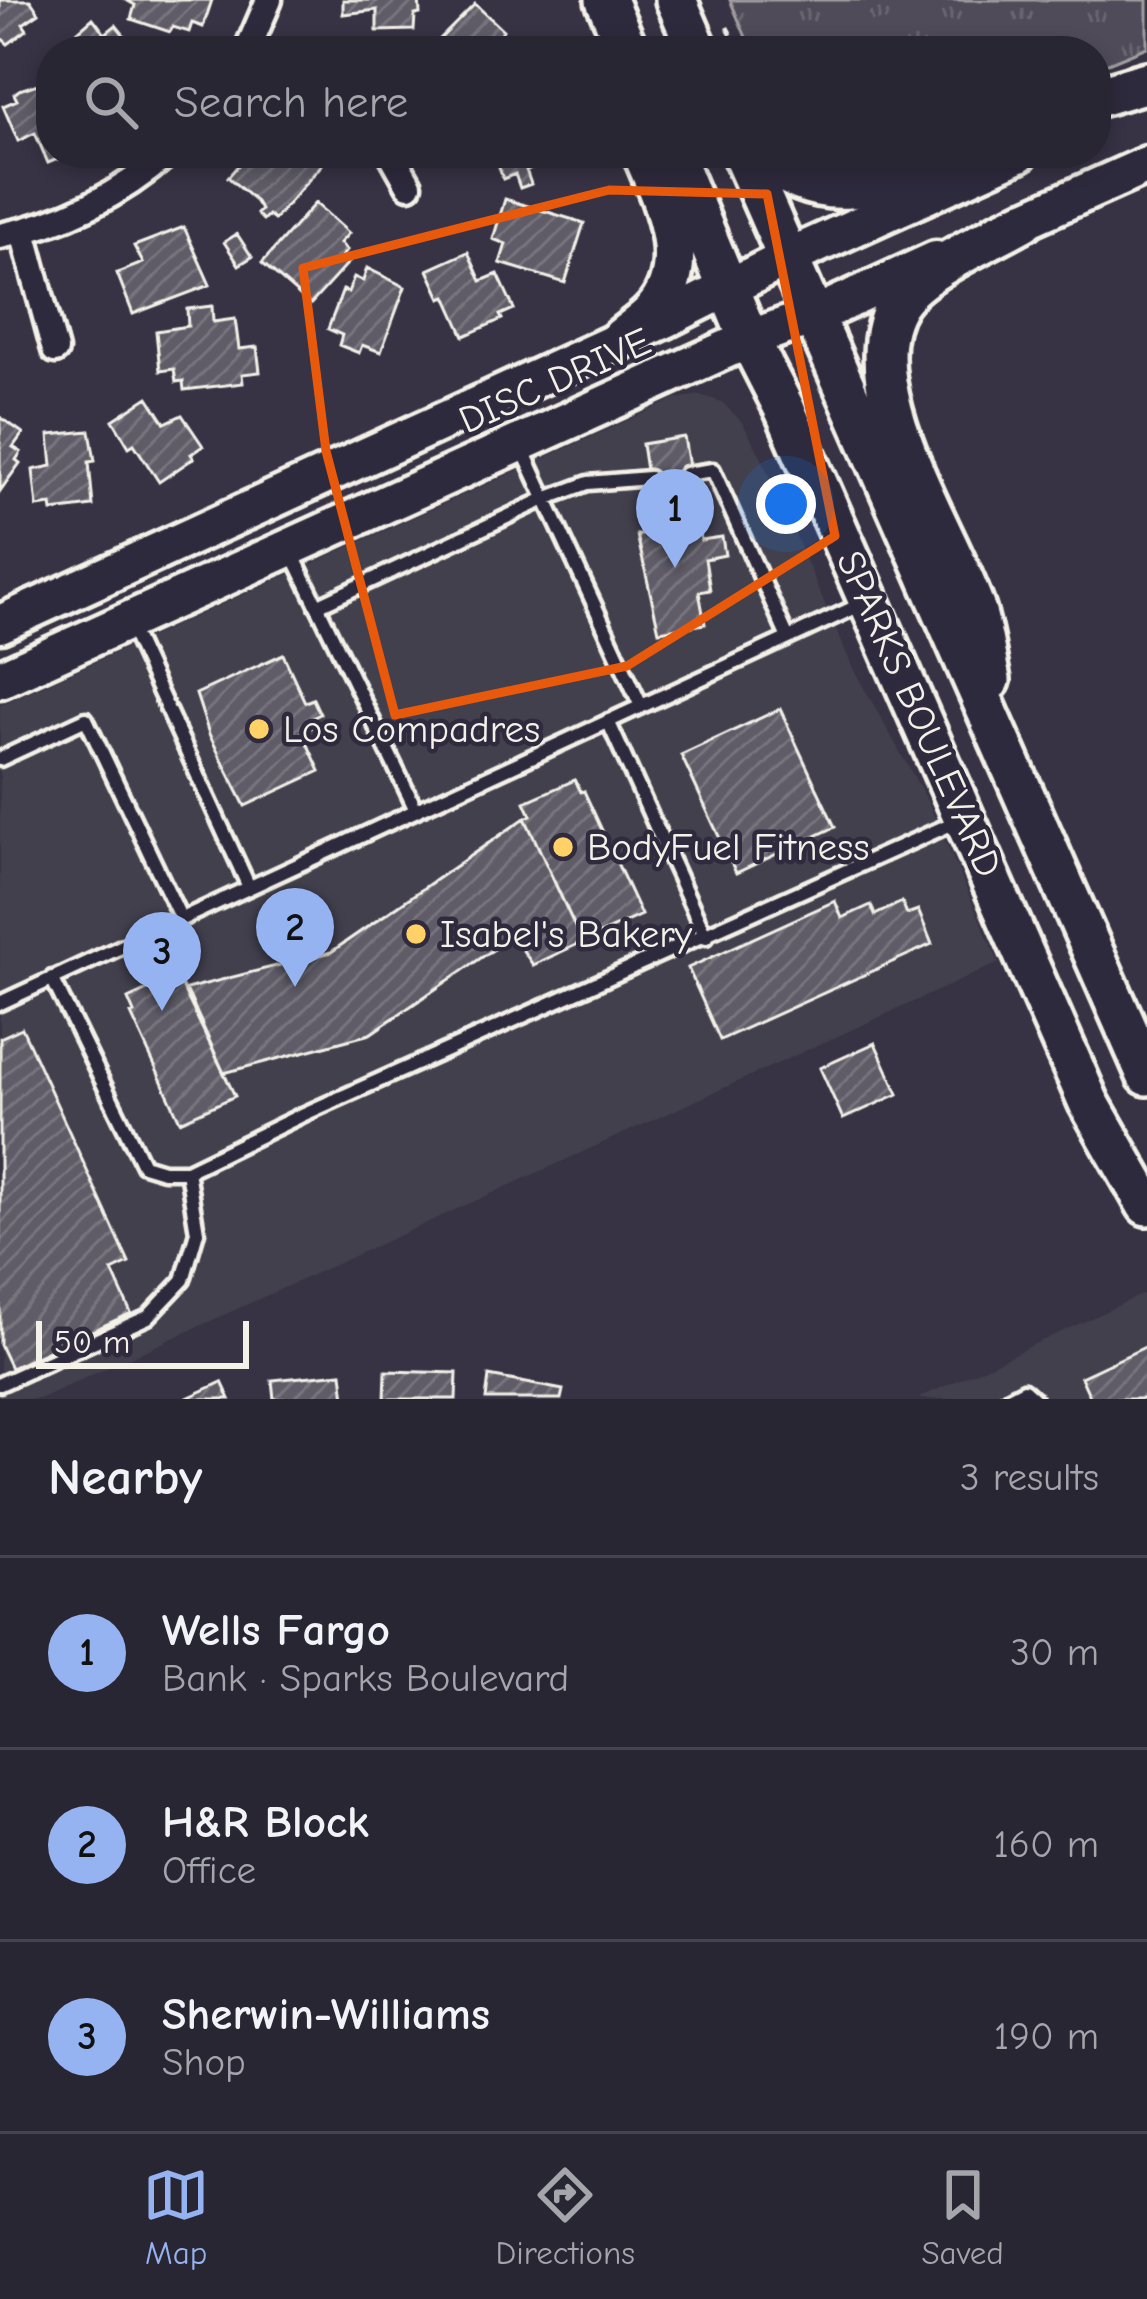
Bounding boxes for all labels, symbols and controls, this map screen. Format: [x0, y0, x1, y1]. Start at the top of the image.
search box [36, 36, 1111, 168]
icon: search [78, 69, 144, 135]
text: Search here [174, 76, 408, 128]
street label: DISC DRIVE [452, 319, 658, 443]
pin: 1 [636, 469, 714, 568]
your location [756, 474, 816, 534]
street label: SPARKS BOULEVARD [827, 544, 1011, 884]
place label: Los Compadres [283, 707, 540, 752]
marker: Los Compadres [246, 716, 272, 742]
place label: BodyFuel Fitness [587, 825, 870, 870]
marker: BodyFuel Fitness [550, 834, 576, 860]
pin: 2 [256, 888, 334, 987]
pin: 3 [123, 912, 201, 1011]
place label: Isabel's Bakery [440, 912, 693, 957]
marker: Isabel's Bakery [403, 921, 429, 947]
scale bar [36, 1315, 249, 1368]
text: 50 m [54, 1323, 130, 1361]
text: Nearby [48, 1448, 202, 1507]
text: 3 results [960, 1455, 1099, 1500]
text: Wells Fargo [162, 1604, 390, 1656]
text: 1 [79, 1630, 95, 1675]
text: 30 m [1010, 1630, 1099, 1675]
text: Bank · Sparks Boulevard [162, 1656, 569, 1701]
text: H&R Block [162, 1796, 369, 1848]
text: 2 [77, 1822, 97, 1867]
text: 160 m [993, 1822, 1099, 1867]
text: Office [162, 1848, 256, 1893]
text: Sherwin-Williams [162, 1988, 490, 2040]
text: 3 [77, 2014, 97, 2059]
text: 190 m [994, 2014, 1099, 2059]
text: Shop [162, 2040, 246, 2085]
tab: Map [143, 2162, 209, 2272]
tab: Directions [496, 2162, 635, 2272]
tab: Saved [921, 2162, 1004, 2272]

